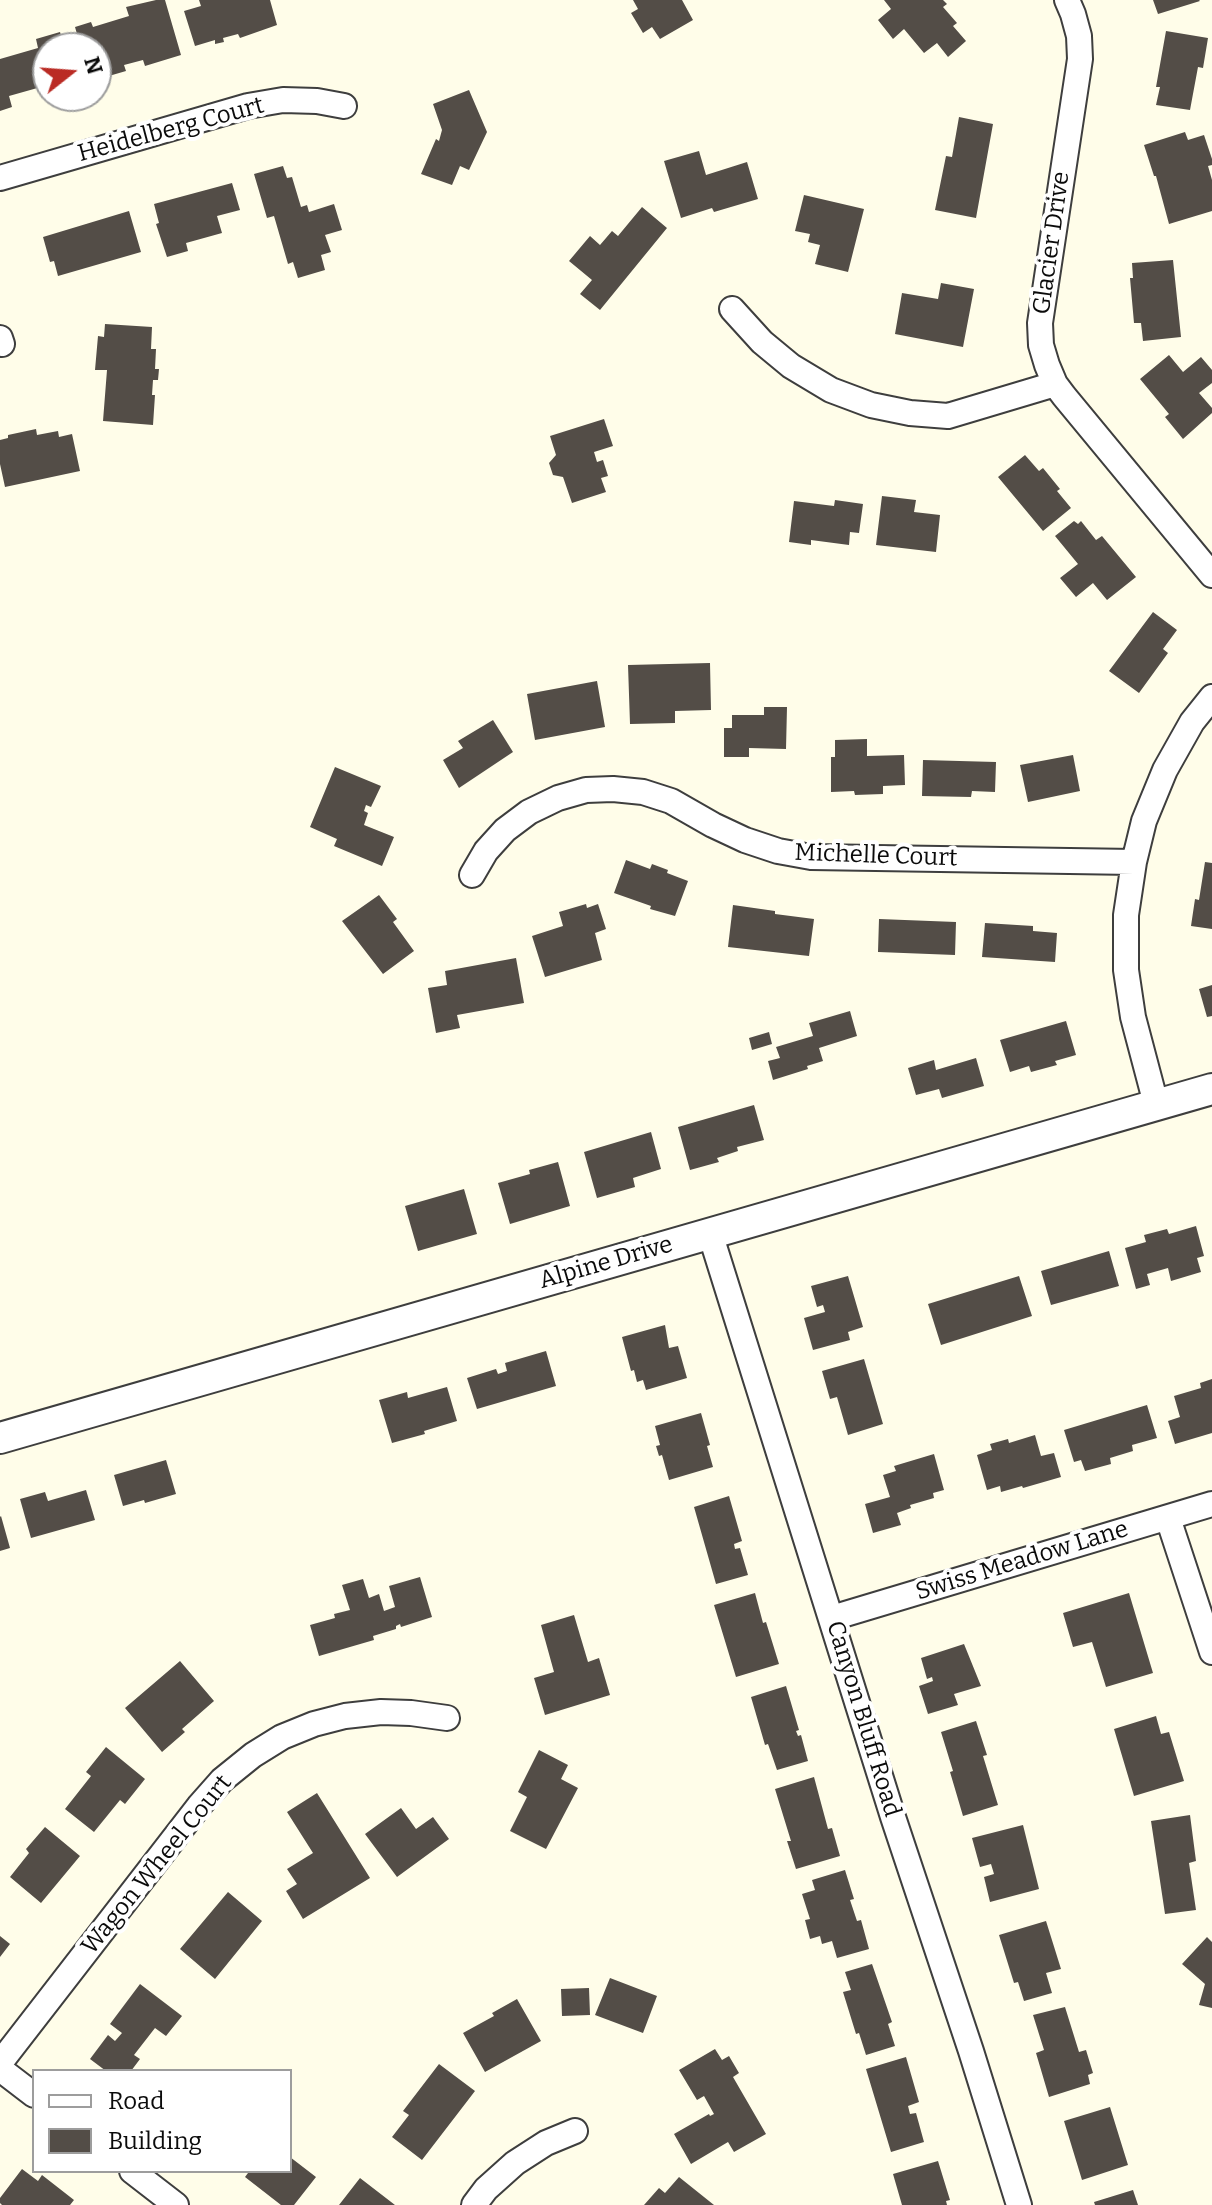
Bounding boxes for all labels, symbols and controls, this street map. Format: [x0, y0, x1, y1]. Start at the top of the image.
north arrow [32, 32, 112, 112]
text: N [78, 53, 109, 77]
street label: Heidelberg Court [75, 91, 267, 169]
street label: Glacier Drive [1028, 170, 1076, 316]
street label: Michelle Court [794, 839, 958, 873]
street label: Alpine Drive [536, 1230, 676, 1296]
street label: Swiss Meadow Lane [912, 1515, 1132, 1607]
street label: Canyon Bluff Road [820, 1618, 906, 1820]
street label: Wagon Wheel Court [76, 1769, 238, 1961]
legend [32, 2069, 292, 2173]
text: Road [108, 2087, 164, 2115]
text: Building [108, 2127, 202, 2155]

